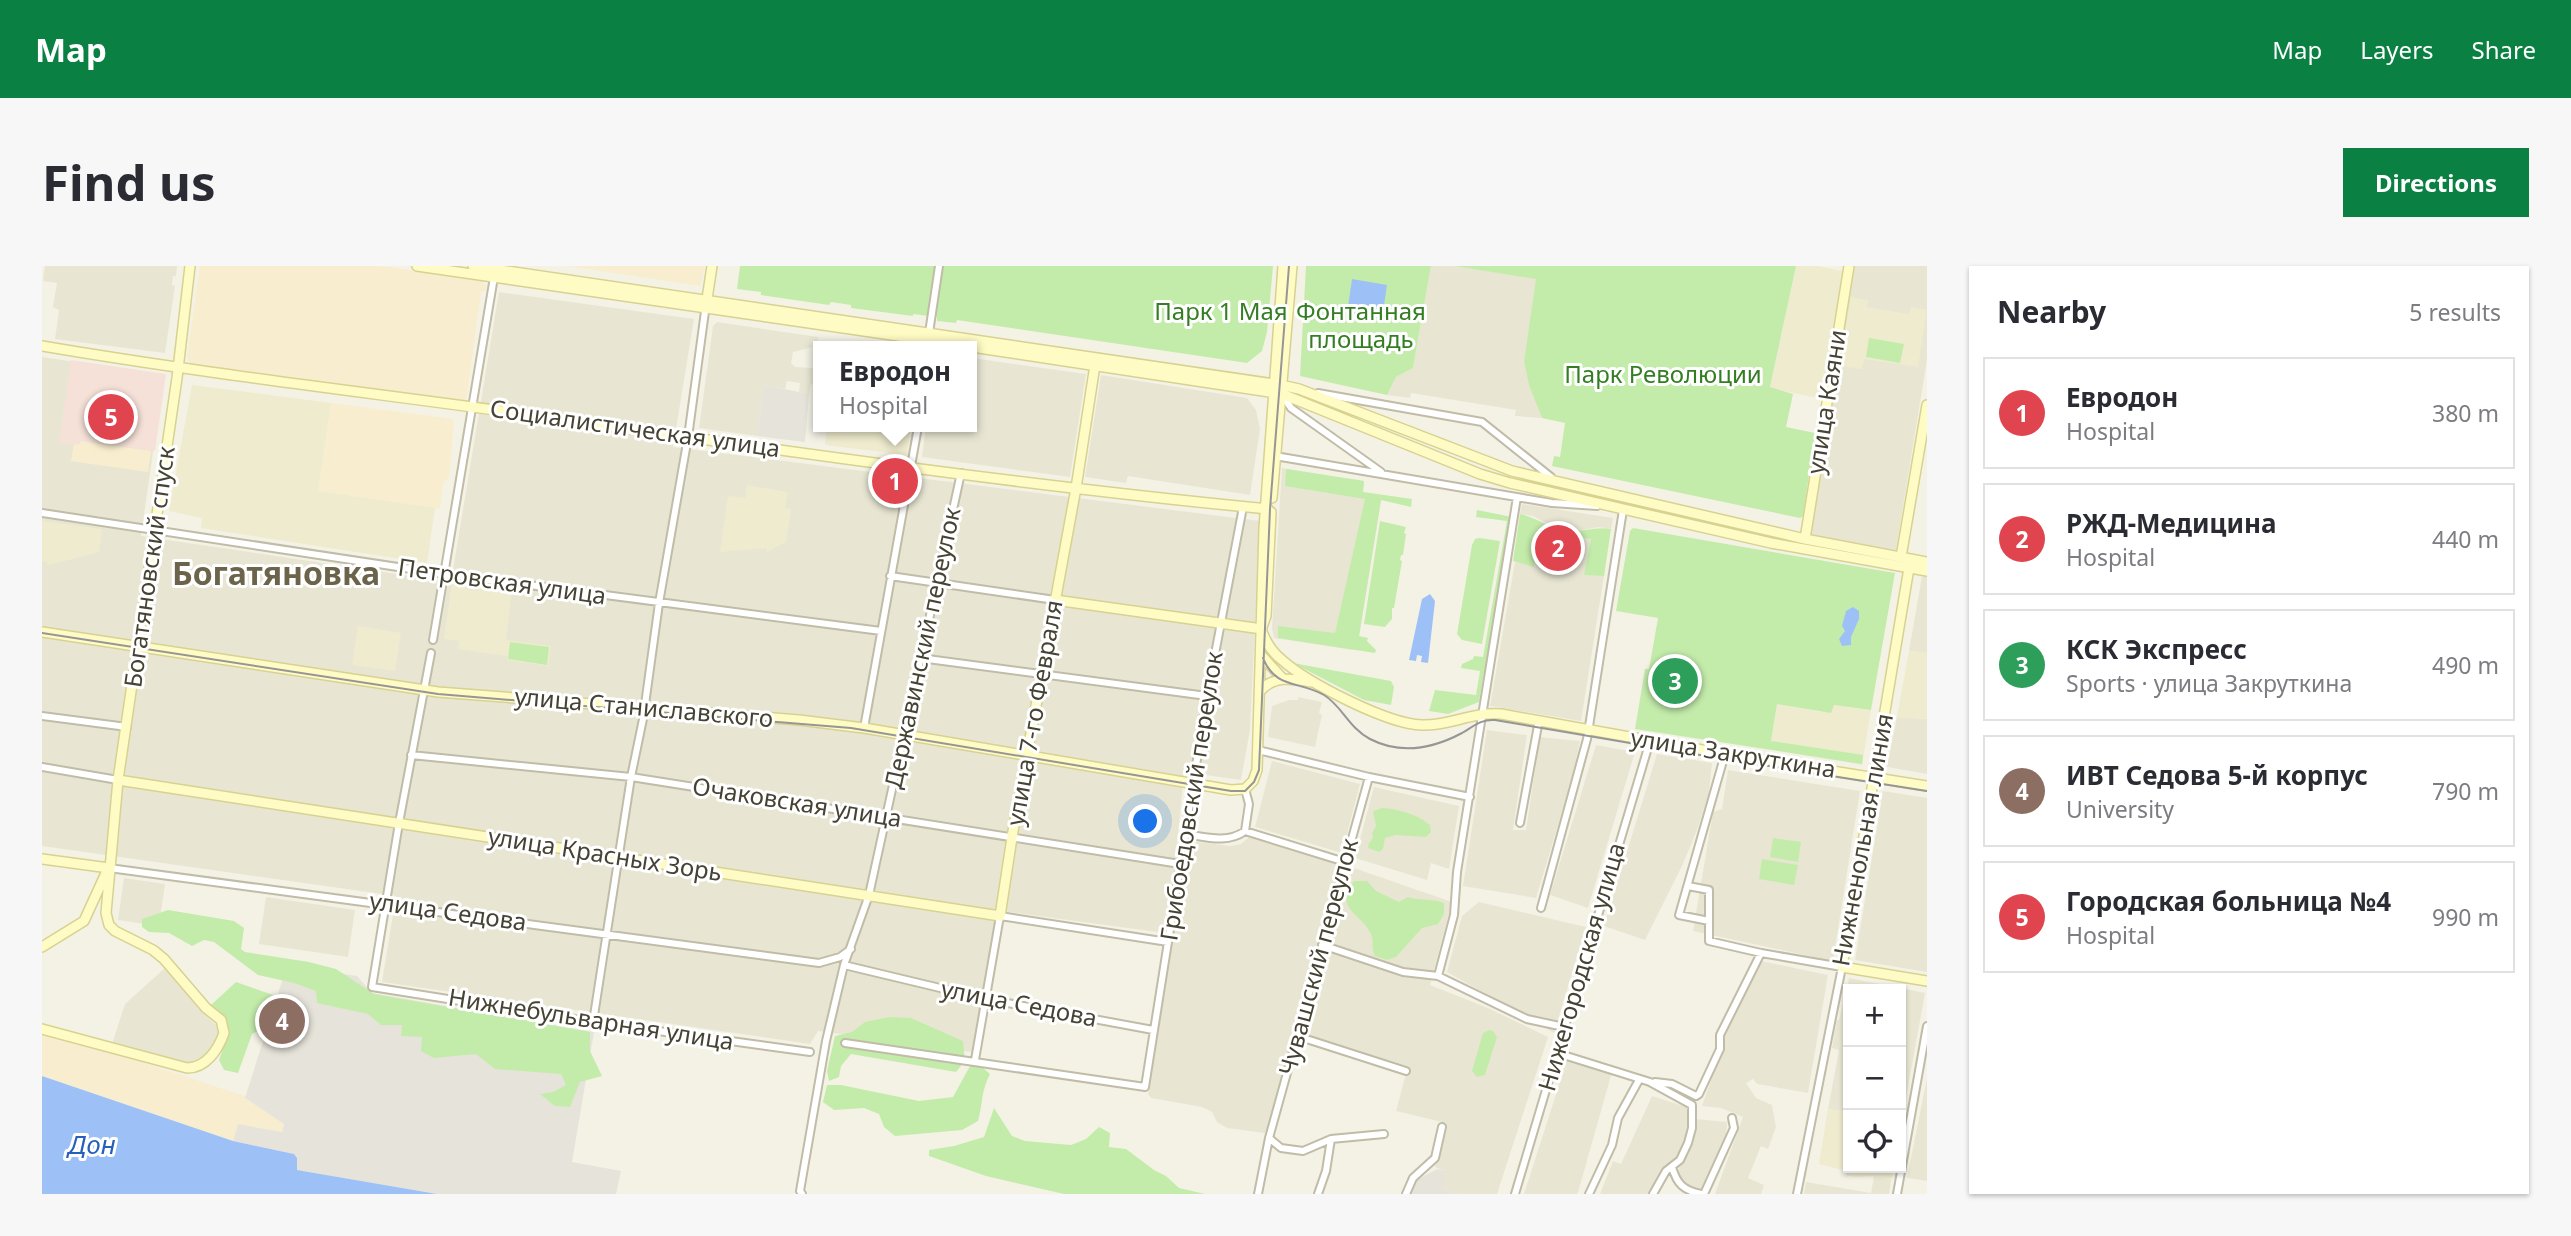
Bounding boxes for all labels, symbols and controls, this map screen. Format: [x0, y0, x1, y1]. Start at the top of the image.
text: Map [35, 27, 107, 72]
text: Map [2272, 33, 2322, 66]
text: Layers [2360, 33, 2434, 66]
text: Share [2472, 33, 2536, 66]
button: Directions [2343, 148, 2529, 217]
text: Find us [42, 149, 216, 215]
text: Nearby [1997, 291, 2106, 332]
park label: Парк 1 Мая [1154, 294, 1288, 327]
park label: Фонтанная площадь [1296, 294, 1426, 355]
text: 5 results [2409, 296, 2501, 328]
street label: улица Каяни [1798, 327, 1853, 476]
popup [813, 341, 977, 432]
text: Евродон [839, 353, 951, 389]
park label: Парк Революции [1564, 357, 1762, 390]
text: Евродон [2066, 379, 2178, 415]
text: Hospital [839, 389, 928, 421]
pin: 5 [88, 391, 134, 443]
street label: Социалистическая улица [488, 391, 782, 464]
text: 1 [2015, 397, 2029, 429]
text: 380 m [2432, 397, 2499, 429]
text: Hospital [2066, 415, 2155, 447]
street label: Богатяновский спуск [115, 444, 182, 690]
pin: 1 [872, 455, 918, 507]
street label: Державинский переулок [876, 504, 968, 791]
text: РЖД-Медицина [2066, 505, 2277, 541]
pin: 2 [1535, 522, 1581, 574]
text: 2 [2015, 523, 2029, 555]
text: 440 m [2432, 523, 2499, 555]
text: Hospital [2066, 541, 2155, 573]
street label: Петровская улица [396, 550, 608, 611]
district label: Богатяновка [172, 551, 380, 594]
street label: улица 7-го Февраля [997, 597, 1070, 828]
text: КСК Экспресс [2066, 631, 2247, 667]
street label: Грибоедовский переулок [1151, 648, 1230, 943]
text: 3 [2015, 649, 2029, 681]
text: 490 m [2432, 649, 2499, 681]
pin: 3 [1652, 655, 1698, 707]
text: Sports · улица Закруткина [2066, 667, 2352, 699]
street label: улица Станиславского [513, 679, 775, 734]
street label: Нижненольная линия [1823, 711, 1900, 969]
street label: улица Закруткина [1628, 720, 1838, 785]
text: ИВТ Седова 5-й корпус [2066, 757, 2368, 793]
street label: Очаковская улица [690, 769, 904, 834]
text: 4 [2015, 775, 2029, 807]
text: 790 m [2432, 775, 2499, 807]
text: University [2066, 793, 2174, 825]
your location [1128, 804, 1162, 838]
street label: улица Красных Зорь [486, 819, 725, 888]
street label: Чувашский переулок [1270, 834, 1365, 1079]
street label: Нижегородская улица [1529, 839, 1632, 1095]
street label: улица Седова [368, 883, 529, 938]
text: Городская больница №4 [2066, 883, 2391, 919]
text: 5 [2015, 901, 2029, 933]
text: 990 m [2432, 901, 2499, 933]
text: Hospital [2066, 919, 2155, 951]
street label: улица Седова [938, 971, 1100, 1034]
street label: Нижнебульварная улица [446, 980, 736, 1057]
map controls [1843, 984, 1906, 1173]
button: + [1843, 984, 1906, 1047]
pin: 4 [259, 995, 305, 1047]
button: − [1843, 1047, 1906, 1110]
button: locate [1843, 1110, 1906, 1173]
water label: Дон [65, 1126, 116, 1162]

